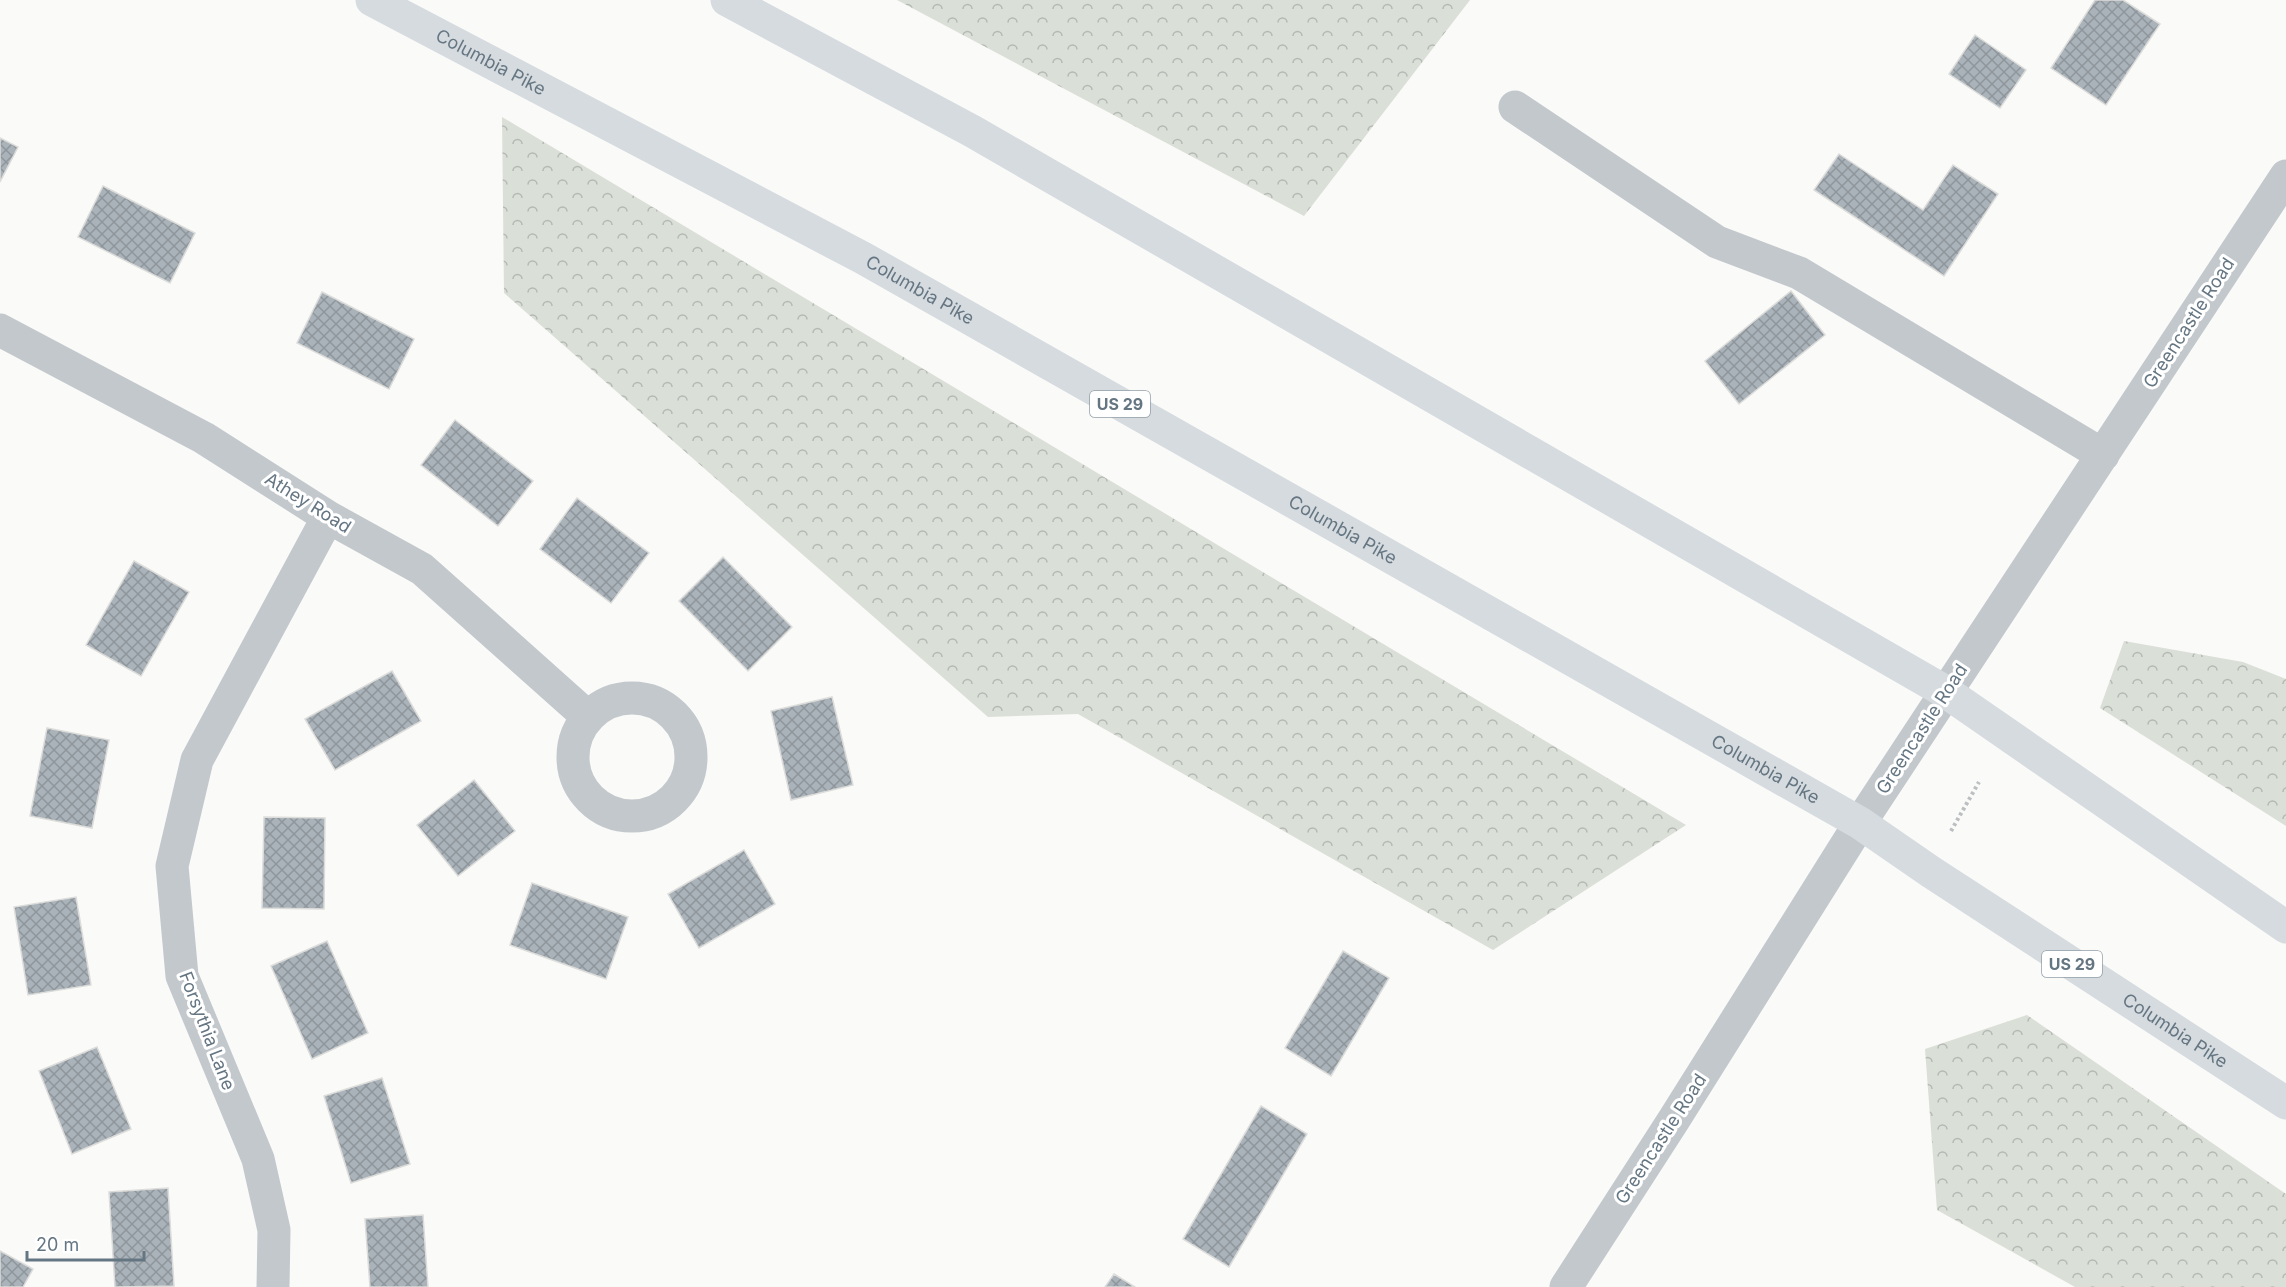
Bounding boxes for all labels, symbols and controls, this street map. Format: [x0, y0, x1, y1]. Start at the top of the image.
street label: Columbia Pike [432, 24, 549, 99]
street label: Columbia Pike [862, 251, 978, 329]
street label: Greencastle Road [2139, 254, 2238, 392]
road number: US 29 [1090, 391, 1150, 417]
street label: Athey Road [261, 468, 355, 537]
street label: Columbia Pike [1285, 490, 1401, 568]
street label: Greencastle Road [1872, 660, 1971, 798]
street label: Columbia Pike [1708, 730, 1824, 808]
road number: US 29 [2042, 951, 2102, 977]
street label: Forsythia Lane [175, 969, 240, 1093]
street label: Columbia Pike [2119, 989, 2232, 1072]
street label: Greencastle Road [1611, 1070, 1710, 1208]
scale bar [27, 1224, 144, 1262]
text: 20 m [36, 1234, 79, 1255]

